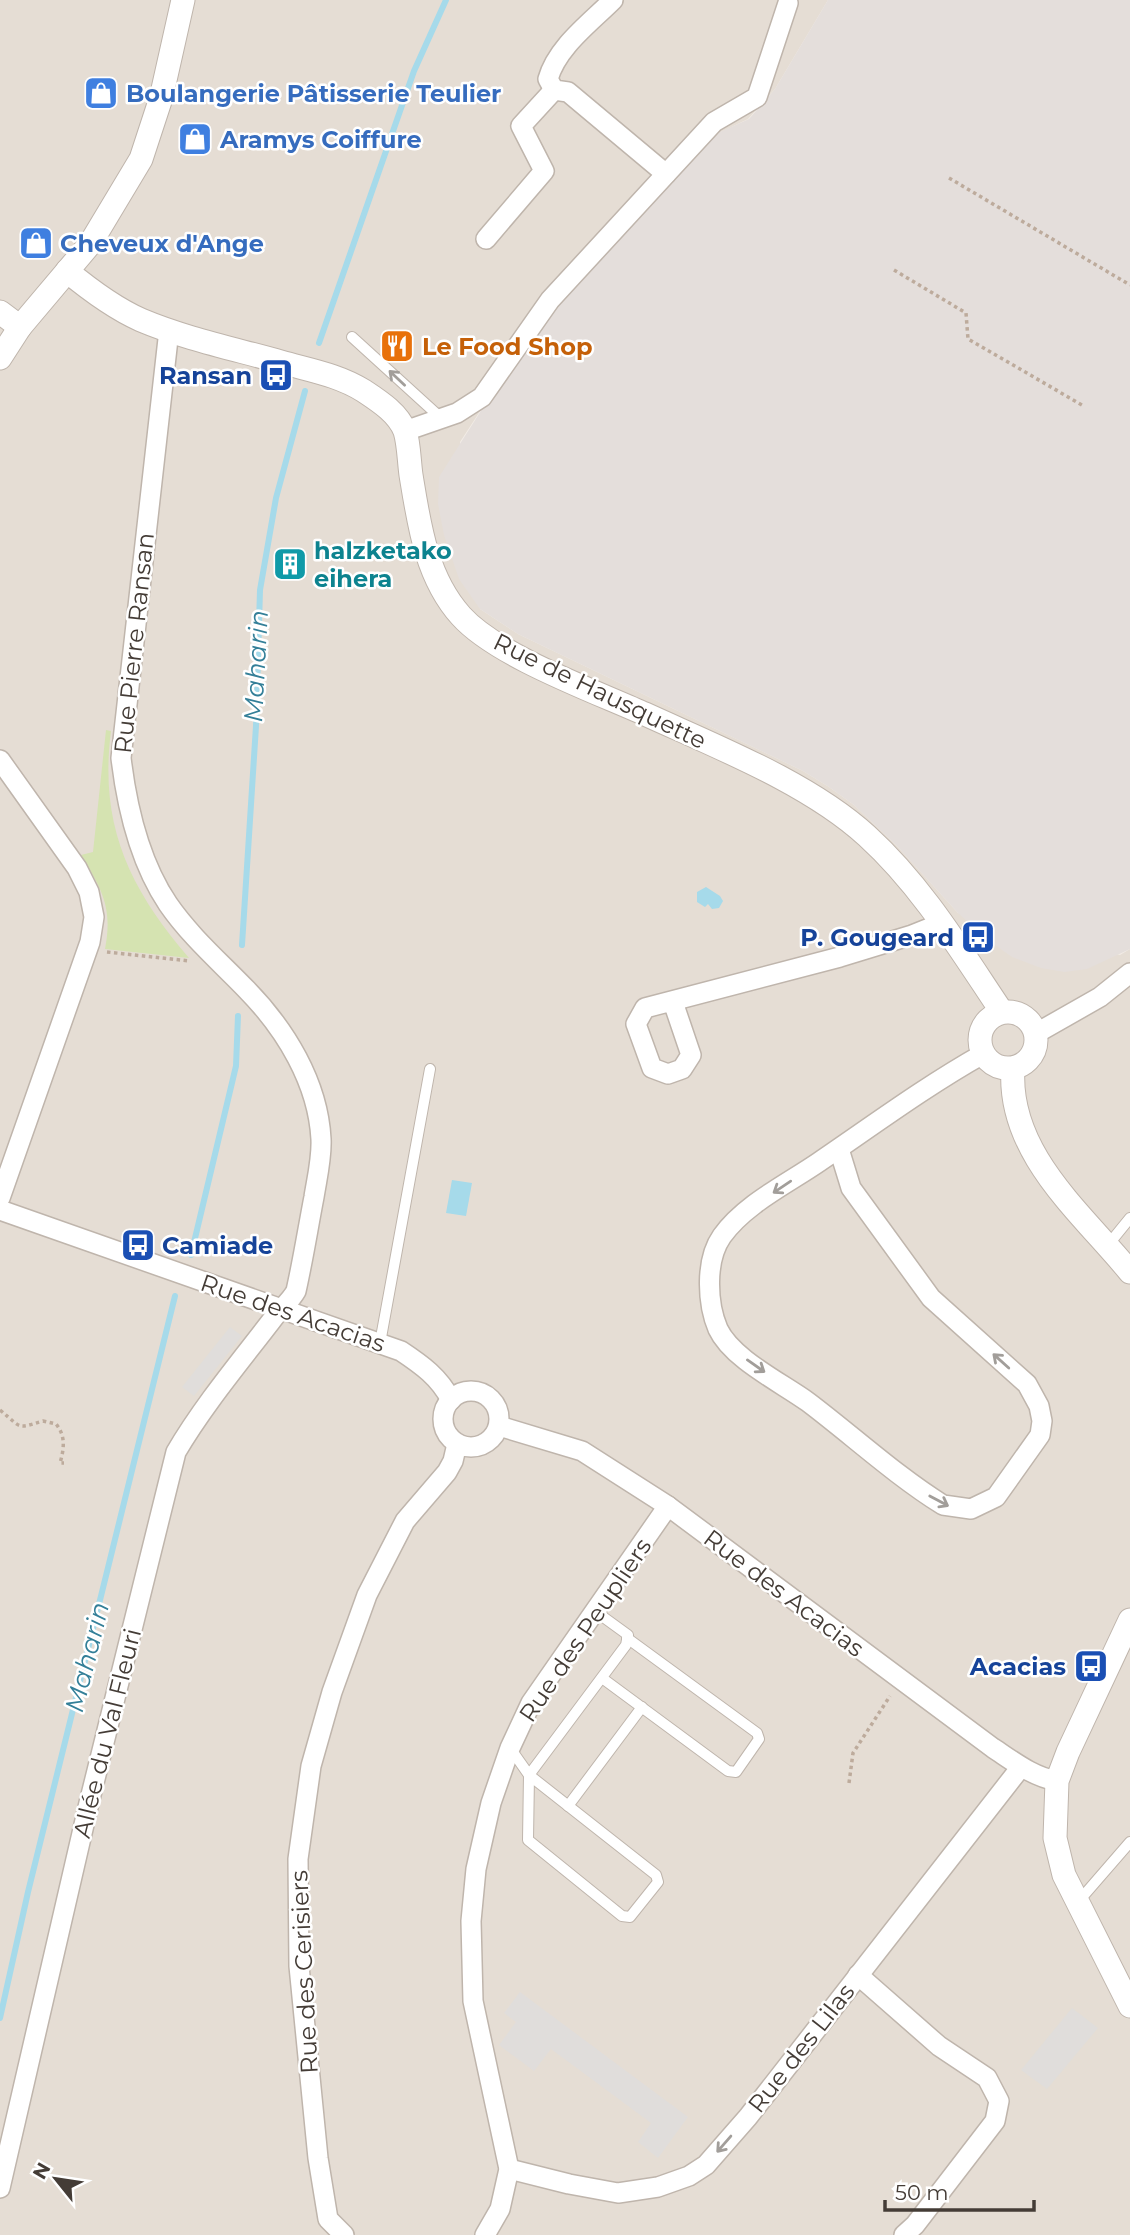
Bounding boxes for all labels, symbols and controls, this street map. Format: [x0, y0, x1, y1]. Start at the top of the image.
shop icon: Boulangerie Pâtisserie Teulier [82, 74, 120, 112]
place label: Boulangerie Pâtisserie Teulier [126, 79, 501, 108]
shop icon: Aramys Coiffure [176, 120, 214, 158]
place label: Aramys Coiffure [219, 125, 422, 154]
shop icon: Cheveux d'Ange [17, 224, 55, 262]
place label: Cheveux d'Ange [60, 229, 264, 258]
restaurant icon: Le Food Shop [378, 327, 416, 365]
place label: Le Food Shop [422, 332, 592, 361]
bus stop icon: Ransan [257, 356, 295, 394]
place label: Ransan [159, 361, 252, 390]
one-way arrow [389, 369, 406, 386]
street label: Rue Pierre Ransan [108, 531, 160, 755]
place label: halzketako eihera [314, 536, 452, 593]
building icon: halzketako eihera [271, 545, 309, 583]
water label: Maharin [237, 609, 275, 723]
street label: Rue de Hausquette [489, 627, 711, 755]
bus stop icon: P. Gougeard [959, 918, 997, 956]
place label: P. Gougeard [800, 923, 954, 952]
one-way arrow [773, 1180, 792, 1194]
bus stop icon: Camiade [119, 1226, 157, 1264]
place label: Camiade [162, 1231, 273, 1260]
street label: Rue des Acacias [197, 1268, 389, 1358]
one-way arrow [992, 1353, 1010, 1369]
one-way arrow [746, 1359, 765, 1373]
one-way arrow [928, 1494, 948, 1508]
street label: Rue des Acacias [698, 1523, 870, 1663]
street label: Rue des Peupliers [513, 1533, 657, 1727]
water label: Maharin [58, 1599, 116, 1715]
street label: Allée du Val Fleuri [67, 1625, 147, 1841]
bus stop icon: Acacias [1072, 1647, 1110, 1685]
place label: Acacias [969, 1652, 1066, 1681]
street label: Rue des Cerisiers [284, 1869, 324, 2075]
street label: Rue des Lilas [742, 1978, 860, 2118]
one-way arrow [717, 2135, 732, 2153]
north arrow [21, 2144, 91, 2214]
text: N [28, 2158, 56, 2183]
scale bar [885, 2168, 1034, 2212]
text: 50 m [895, 2180, 949, 2205]

